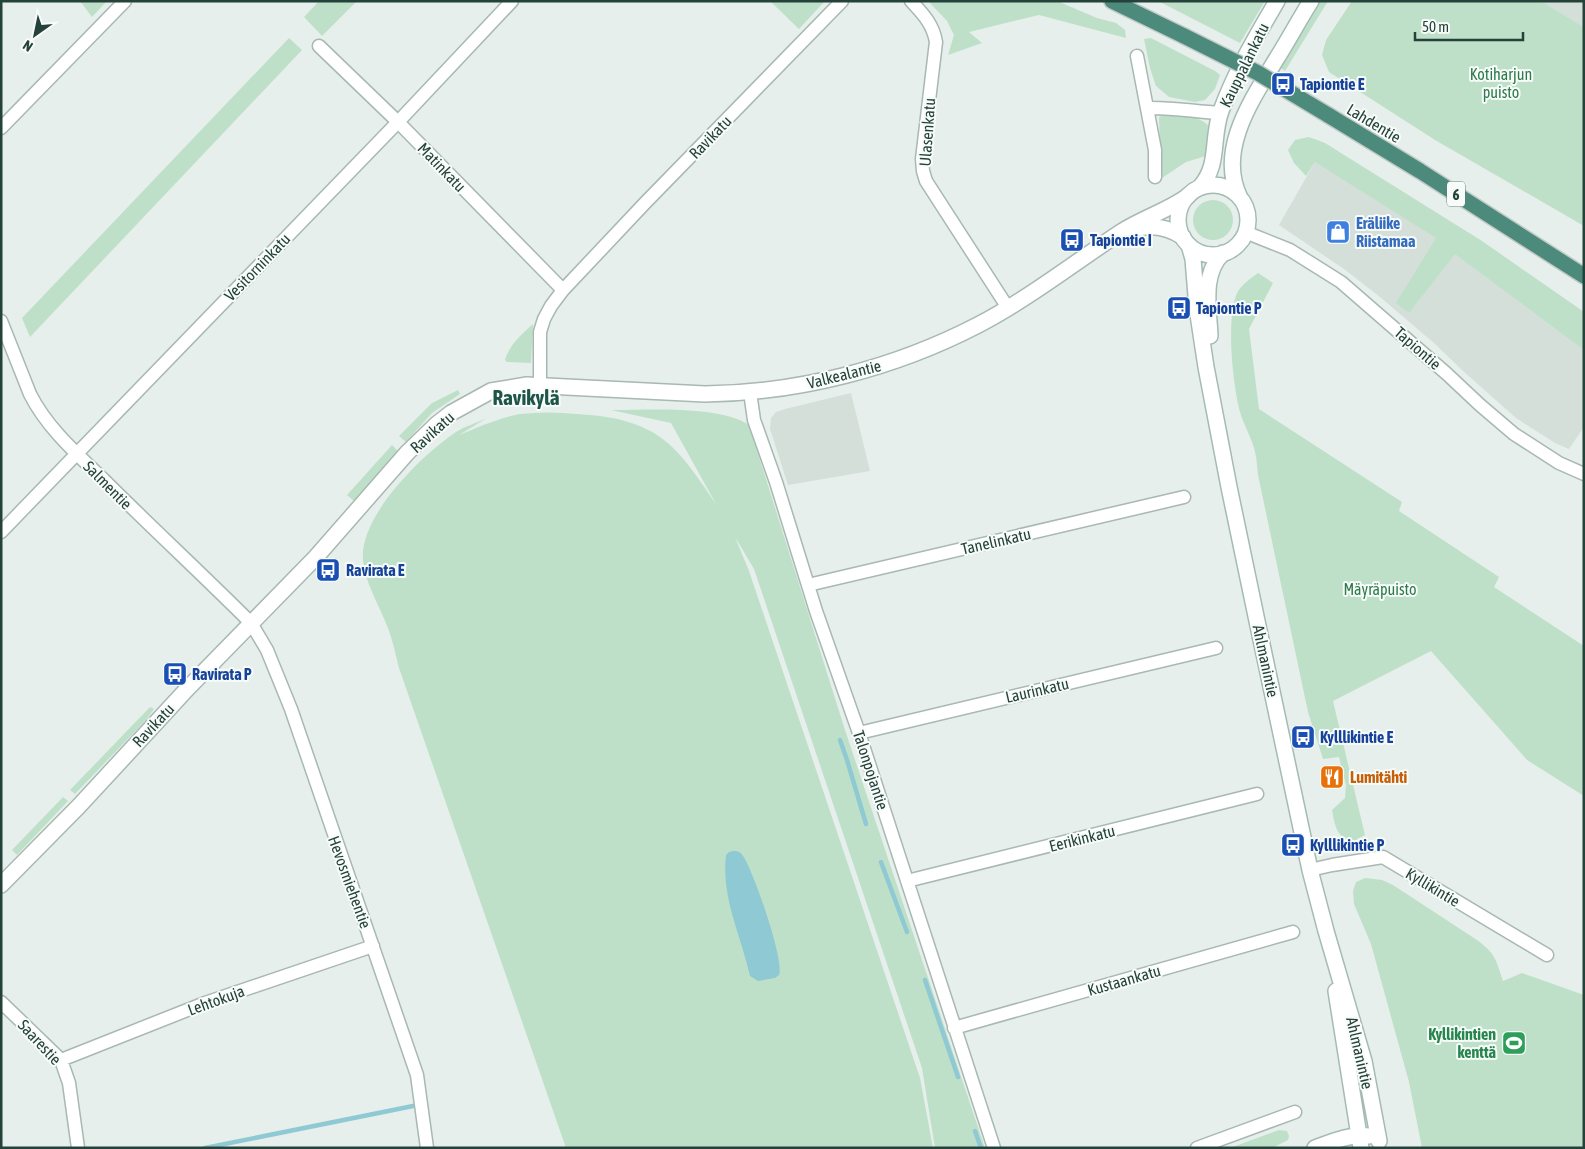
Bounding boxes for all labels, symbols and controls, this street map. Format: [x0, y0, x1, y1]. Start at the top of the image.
north arrow [10, 10, 60, 60]
scale bar [1415, 10, 1522, 42]
text: 50 m [1422, 18, 1449, 35]
street label: Kauppalankatu [1216, 20, 1273, 111]
text: N [20, 37, 36, 55]
park label: Kotiharjun puisto [1470, 65, 1532, 102]
bus stop icon: Tapiontie E [1270, 71, 1296, 97]
place label: Tapiontie E [1300, 75, 1365, 93]
street label: Ulasenkatu [916, 97, 938, 167]
street label: Lahdentie [1344, 100, 1404, 146]
street label: Ravikatu [685, 112, 735, 162]
street label: Matinkatu [414, 139, 470, 195]
road number: 6 [1447, 182, 1465, 206]
place label: Eräliike Riistamaa [1356, 214, 1415, 250]
shop icon: Eräliike Riistamaa [1325, 219, 1351, 245]
bus stop icon: Tapiontie I [1059, 227, 1085, 253]
street label: Vesitorninkatu [220, 230, 294, 304]
place label: Tapiontie I [1090, 231, 1152, 249]
bus stop icon: Tapiontie P [1166, 295, 1192, 321]
place label: Tapiontie P [1196, 299, 1262, 317]
street label: Tapiontie [1391, 323, 1445, 374]
street label: Valkealantie [805, 356, 883, 392]
district label: Ravikylä [493, 385, 560, 409]
street label: Ravikatu [406, 408, 458, 456]
street label: Salmentie [80, 457, 136, 513]
street label: Tanelinkatu [959, 524, 1033, 558]
bus stop icon: Ravirata E [315, 557, 341, 583]
place label: Ravirata E [346, 561, 405, 579]
park label: Mäyräpuisto [1343, 580, 1417, 599]
street label: Ahlmanintie [1250, 623, 1282, 699]
bus stop icon: Ravirata P [162, 661, 188, 687]
place label: Ravirata P [192, 665, 252, 683]
street label: Laurinkatu [1004, 674, 1070, 706]
street label: Ravikatu [129, 700, 177, 750]
bus stop icon: Kylllikintie E [1290, 724, 1316, 750]
street label: Talonpojantie [849, 728, 892, 812]
place label: Kylllikintie E [1320, 728, 1393, 746]
restaurant icon: Lumitähti [1319, 764, 1345, 790]
place label: Lumitähti [1350, 768, 1408, 786]
street label: Eerikinkatu [1047, 821, 1117, 855]
bus stop icon: Kylllikintie P [1280, 832, 1306, 858]
street label: Hevosmiehentie [325, 833, 375, 931]
place label: Kylllikintie P [1310, 836, 1384, 854]
street label: Kyllikintie [1402, 864, 1463, 911]
street label: Kustaankatu [1085, 961, 1163, 999]
street label: Lehtokuja [185, 981, 247, 1019]
street label: Ahlmanintie [1343, 1015, 1377, 1091]
street label: Saarestie [15, 1016, 65, 1068]
place label: Kyllikintien kenttä [1428, 1025, 1496, 1061]
sports icon: Kyllikintien kenttä [1501, 1030, 1527, 1056]

